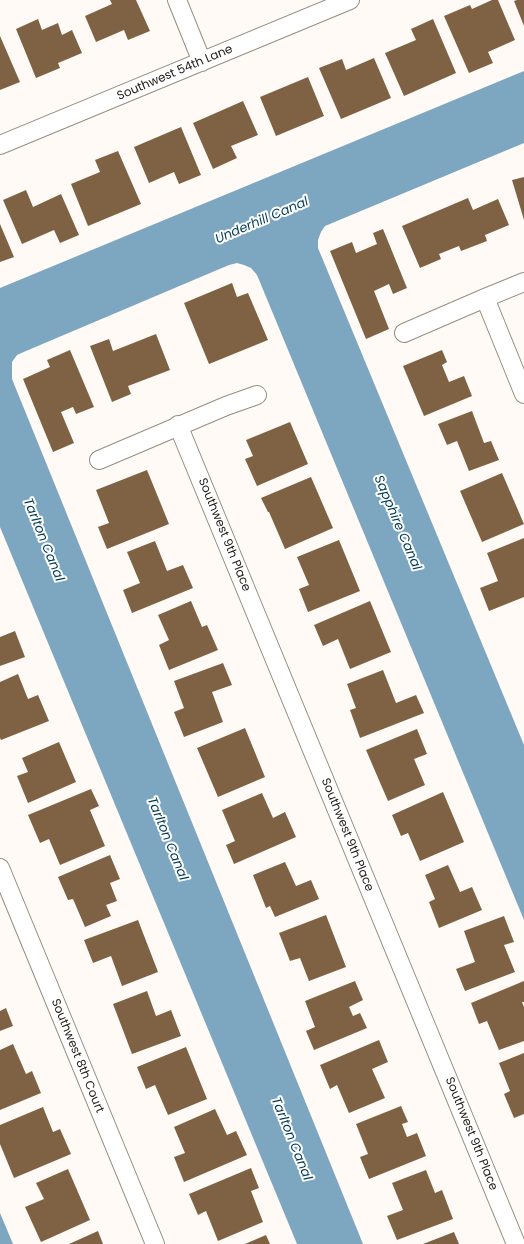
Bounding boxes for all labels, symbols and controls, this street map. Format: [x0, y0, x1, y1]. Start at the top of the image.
street label: Southwest 54th Lane [115, 42, 235, 104]
water label: Underhill Canal [213, 194, 311, 248]
water label: Sapphire Canal [370, 473, 424, 573]
street label: Southwest 9th Place [195, 476, 253, 594]
water label: Tarlton Canal [19, 496, 67, 584]
street label: Southwest 9th Place [318, 776, 376, 894]
water label: Tarlton Canal [143, 795, 191, 883]
street label: Southwest 8th Court [47, 997, 107, 1115]
street label: Southwest 9th Place [442, 1075, 500, 1193]
water label: Tarlton Canal [267, 1095, 315, 1183]

